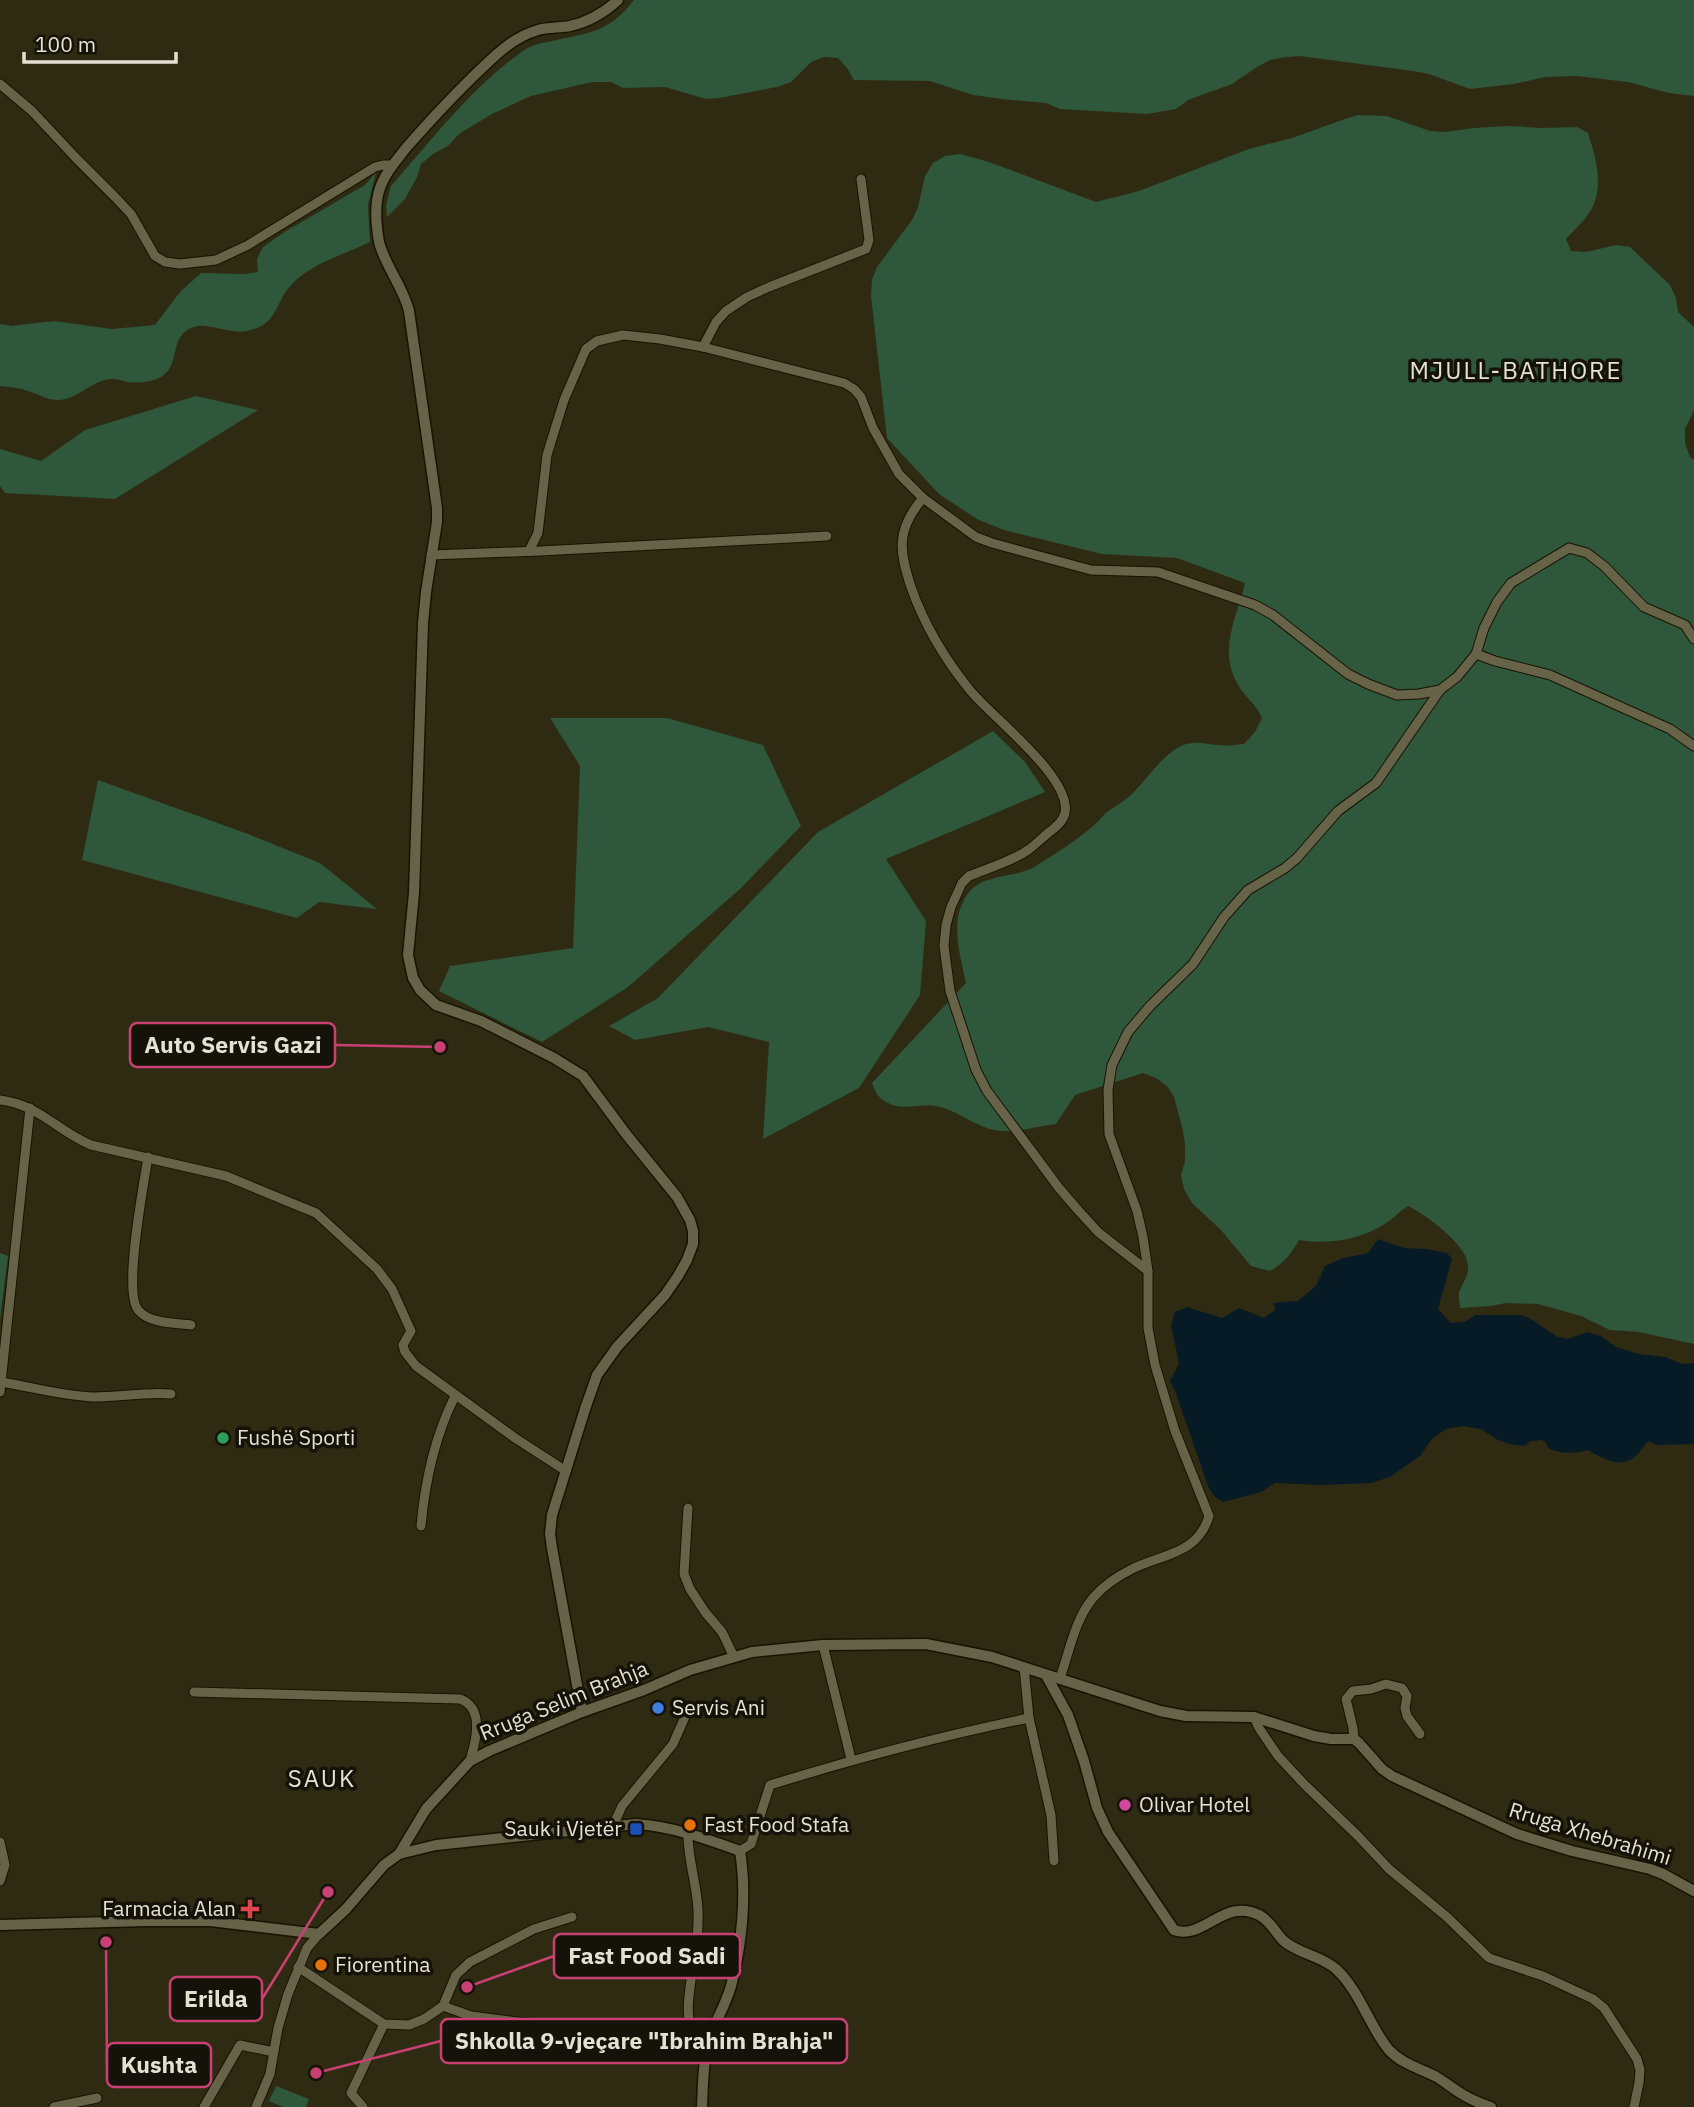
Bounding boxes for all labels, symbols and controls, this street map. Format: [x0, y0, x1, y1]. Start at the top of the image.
scale bar [24, 21, 177, 65]
text: 100 m [35, 30, 96, 58]
district label: MJULL-BATHORE [1410, 354, 1622, 386]
callout: Auto Servis Gazi [130, 1023, 335, 1067]
text: Auto Servis Gazi [144, 1029, 322, 1059]
place label: Fushë Sporti [237, 1423, 355, 1451]
marker: Fushë Sporti [215, 1430, 231, 1446]
street label: Rruga Selim Brahja [475, 1654, 652, 1747]
place label: Servis Ani [672, 1693, 765, 1721]
marker: Servis Ani [650, 1700, 666, 1716]
district label: SAUK [288, 1762, 356, 1794]
place label: Olivar Hotel [1139, 1790, 1250, 1818]
street label: Rruga Xhebrahimi [1506, 1795, 1675, 1871]
marker: Olivar Hotel [1117, 1797, 1133, 1813]
place label: Fast Food Stafa [704, 1810, 849, 1838]
place label: Sauk i Vjetër [504, 1814, 622, 1842]
marker: Fast Food Stafa [682, 1817, 698, 1833]
marker: Sauk i Vjetër [628, 1821, 644, 1837]
place label: Farmacia Alan [102, 1894, 236, 1922]
marker: Farmacia Alan [242, 1901, 258, 1917]
callout: Fast Food Sadi [554, 1934, 740, 1978]
text: Fast Food Sadi [568, 1940, 726, 1970]
place label: Fiorentina [335, 1950, 431, 1978]
marker: Fiorentina [313, 1957, 329, 1973]
callout: Erilda [170, 1977, 262, 2021]
text: Erilda [184, 1983, 248, 2013]
callout: Shkolla 9-vjeçare "Ibrahim Brahja" [441, 2019, 847, 2063]
text: Shkolla 9-vjeçare "Ibrahim Brahja" [455, 2025, 833, 2055]
callout: Kushta [107, 2043, 211, 2087]
text: Kushta [121, 2049, 197, 2079]

